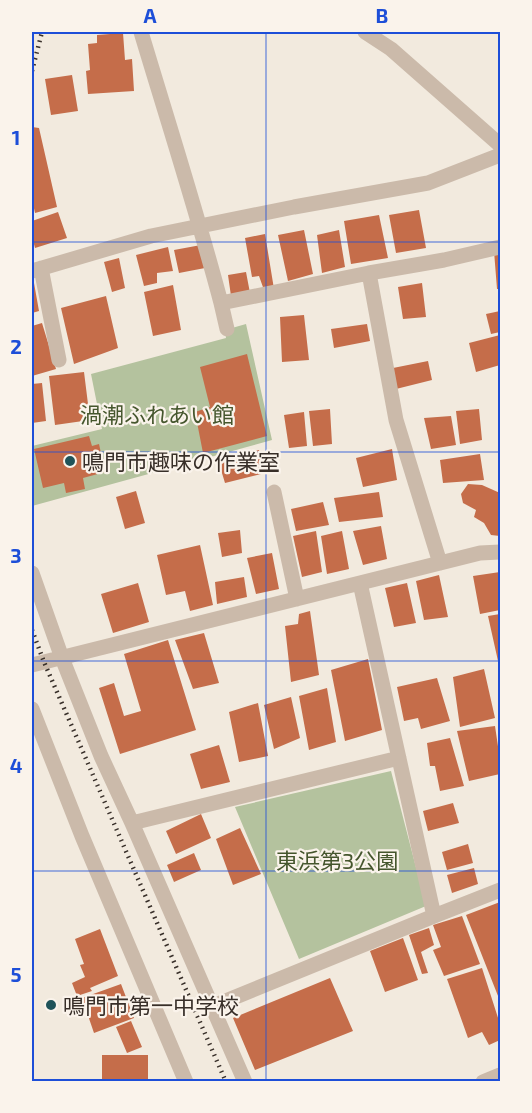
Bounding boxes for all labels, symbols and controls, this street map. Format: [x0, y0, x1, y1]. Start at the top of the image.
text: A [143, 3, 157, 27]
text: B [376, 3, 388, 27]
text: 1 [12, 125, 20, 149]
text: 2 [10, 334, 22, 358]
park label: 渦潮ふれあい館 [80, 401, 234, 427]
place label: 鳴門市趣味の作業室 [82, 448, 280, 474]
marker: 鳴門市趣味の作業室 [63, 454, 77, 468]
text: 3 [10, 543, 22, 567]
text: 4 [10, 753, 23, 777]
park label: 東浜第3公園 [276, 847, 398, 873]
text: 5 [10, 962, 22, 986]
place label: 鳴門市第一中学校 [63, 992, 239, 1018]
marker: 鳴門市第一中学校 [44, 998, 58, 1012]

